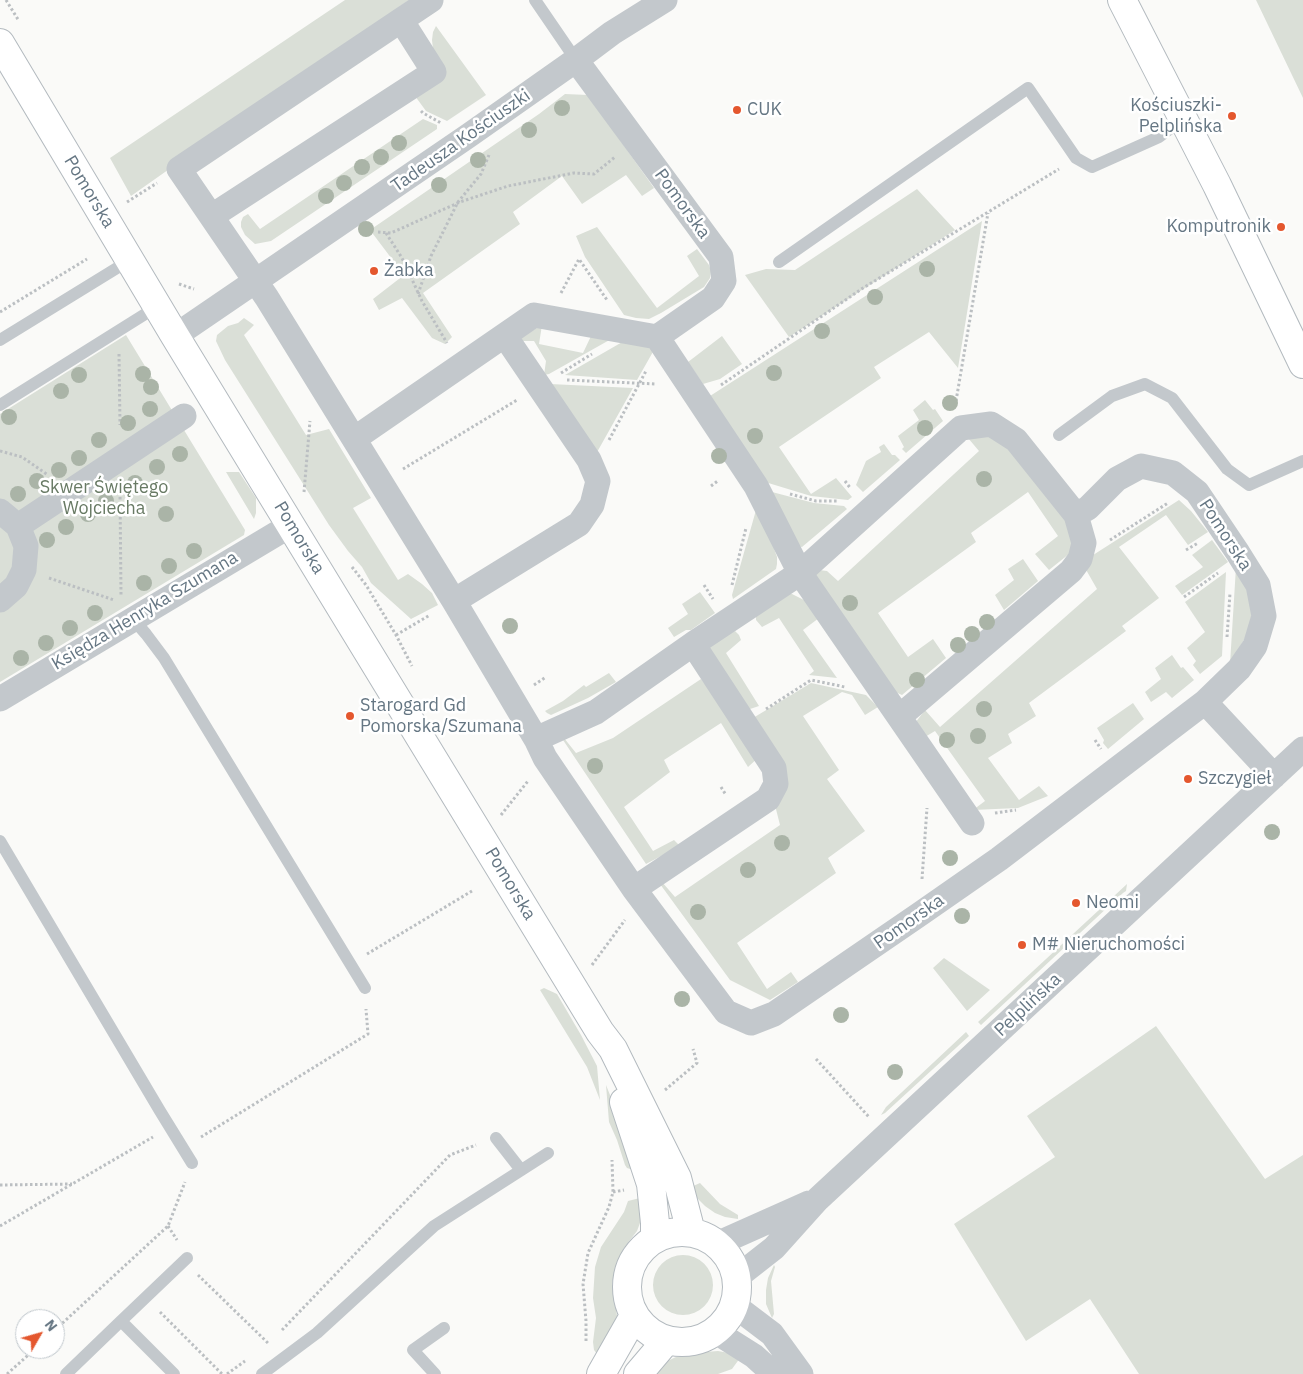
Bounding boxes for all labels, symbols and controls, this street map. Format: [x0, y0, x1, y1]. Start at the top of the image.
street label: Tadeusza Kościuszki [387, 85, 535, 197]
place label: Kościuszki- Pelplińska [1130, 95, 1222, 138]
place label: CUK [747, 99, 782, 121]
marker: CUK [731, 104, 743, 116]
marker: Kościuszki- Pelplińska [1226, 110, 1238, 122]
street label: Pomorska [59, 152, 119, 232]
street label: Pomorska [650, 165, 714, 243]
place label: Komputronik [1166, 216, 1271, 238]
marker: Komputronik [1275, 221, 1287, 233]
place label: Żabka [384, 260, 433, 282]
marker: Żabka [368, 265, 380, 277]
park label: Skwer Świętego Wojciecha [40, 477, 168, 520]
street label: Pomorska [1194, 495, 1256, 575]
street label: Pomorska [269, 498, 329, 578]
street label: Księdza Henryka Szumana [48, 547, 242, 675]
place label: Starogard Gd Pomorska/Szumana [360, 695, 522, 738]
marker: Starogard Gd Pomorska/Szumana [344, 710, 356, 722]
place label: Szczygieł [1198, 768, 1271, 790]
marker: Szczygieł [1182, 773, 1194, 785]
street label: Pomorska [480, 844, 540, 924]
street label: Pomorska [870, 890, 948, 954]
place label: Neomi [1086, 892, 1139, 914]
marker: Neomi [1070, 897, 1082, 909]
place label: M# Nieruchomości [1032, 934, 1185, 956]
marker: M# Nieruchomości [1016, 939, 1028, 951]
street label: Pelplińska [990, 969, 1066, 1041]
north arrow [15, 1309, 65, 1359]
text: N [41, 1316, 61, 1335]

